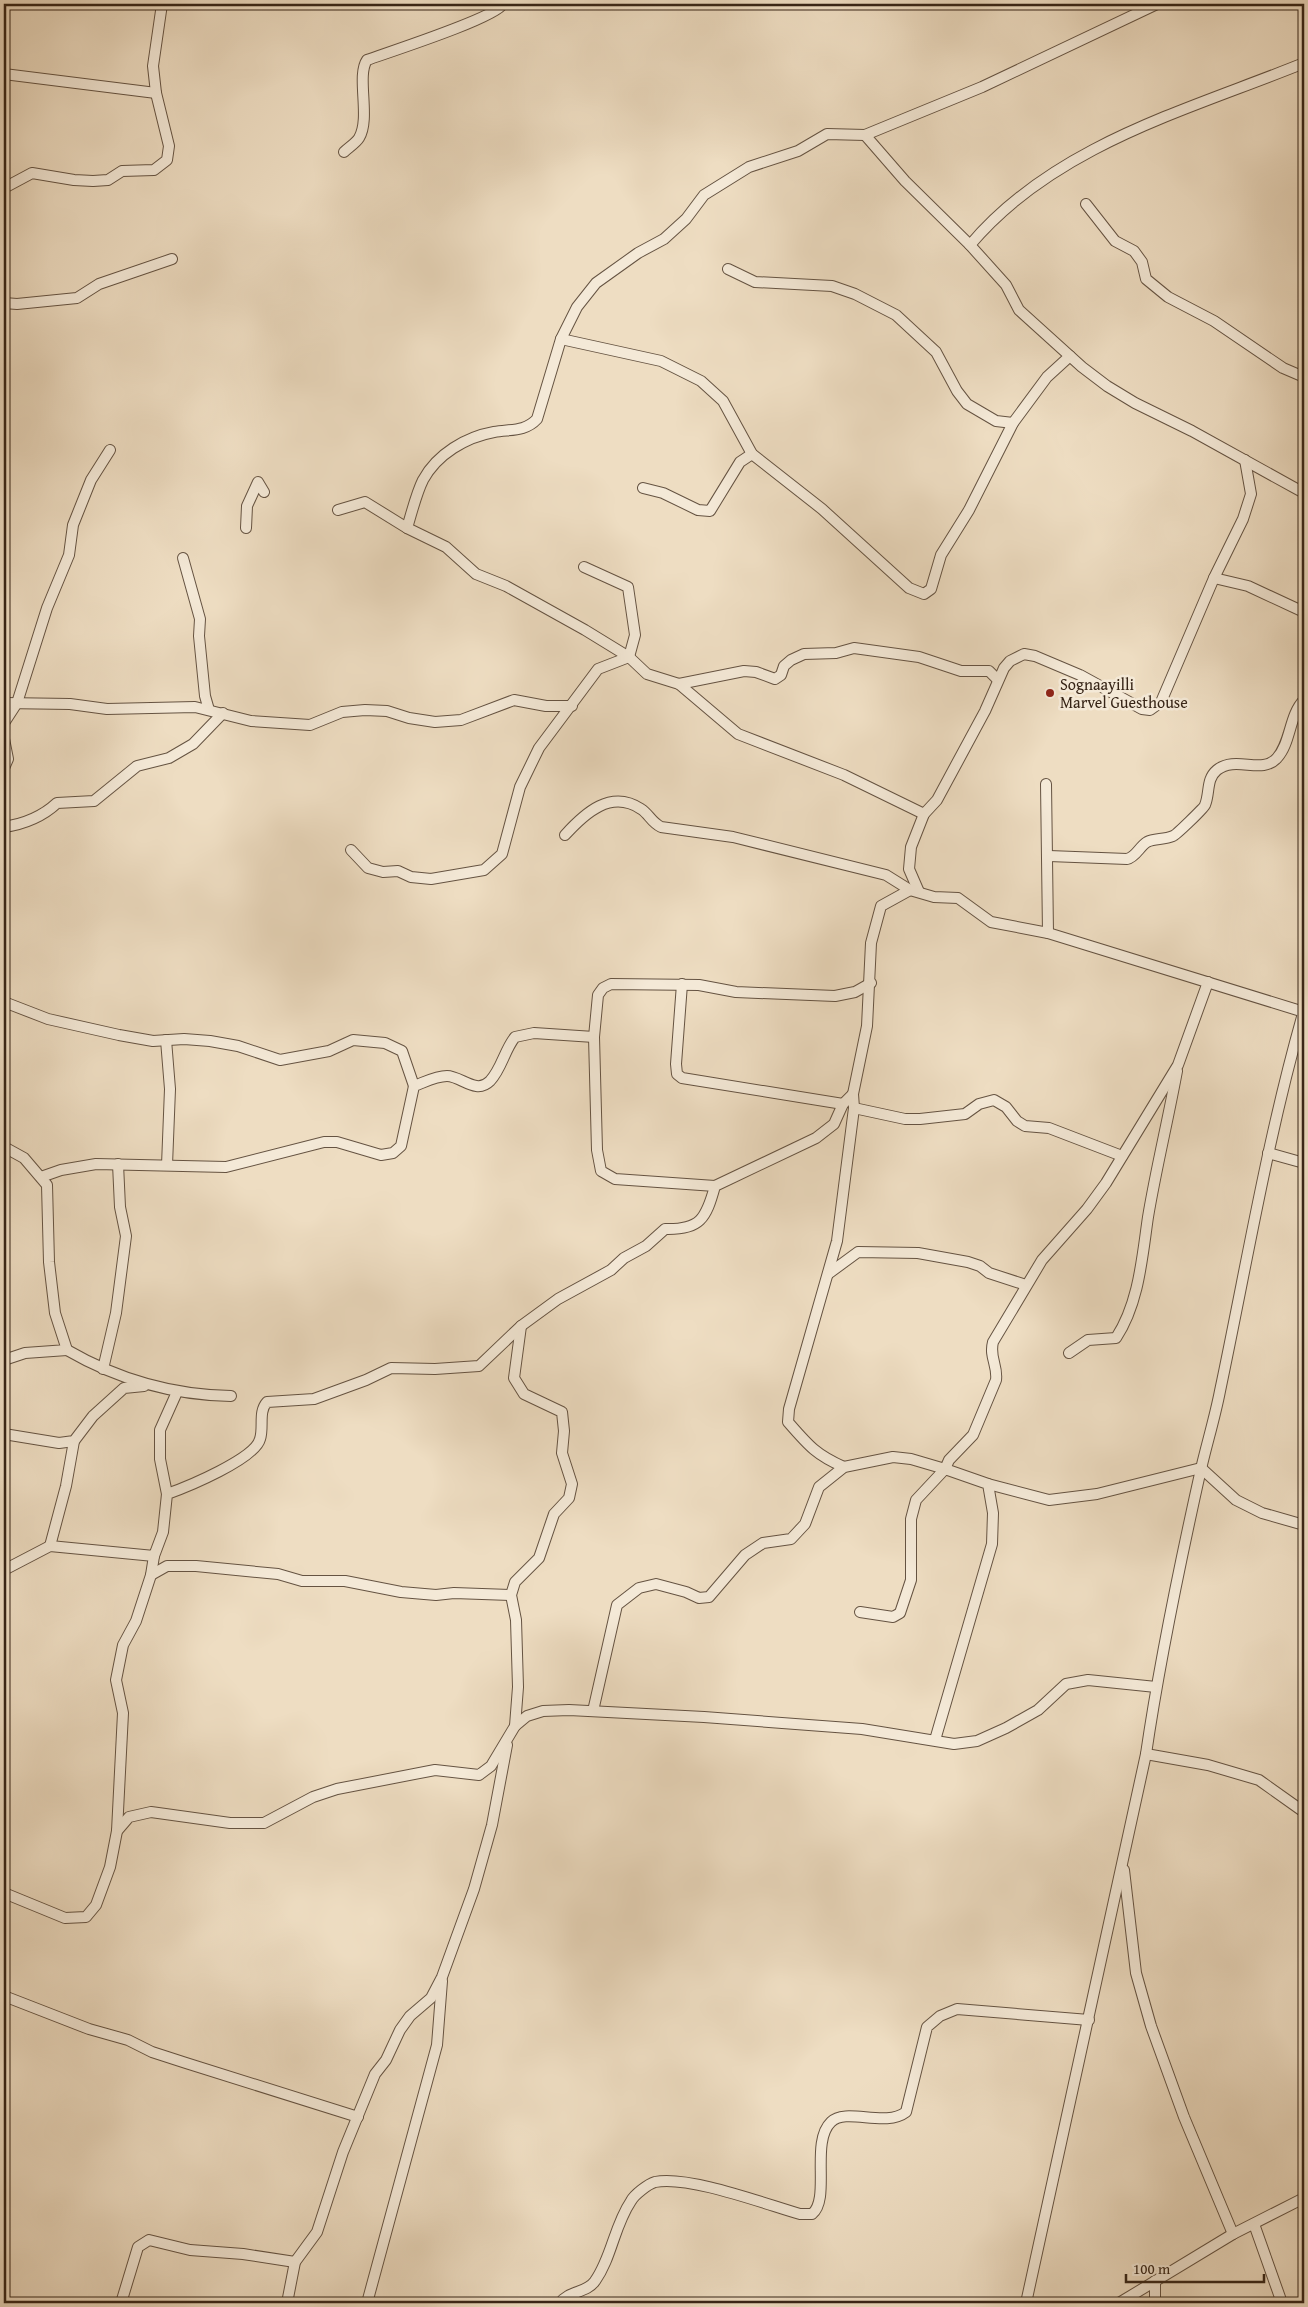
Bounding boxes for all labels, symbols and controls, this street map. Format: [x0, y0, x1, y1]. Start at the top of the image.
place label: Sognaayilli Marvel Guesthouse [1060, 672, 1188, 714]
marker: Sognaayilli Marvel Guesthouse [1044, 687, 1056, 699]
scale bar [1126, 2252, 1263, 2284]
text: 100 m [1133, 2258, 1171, 2279]

